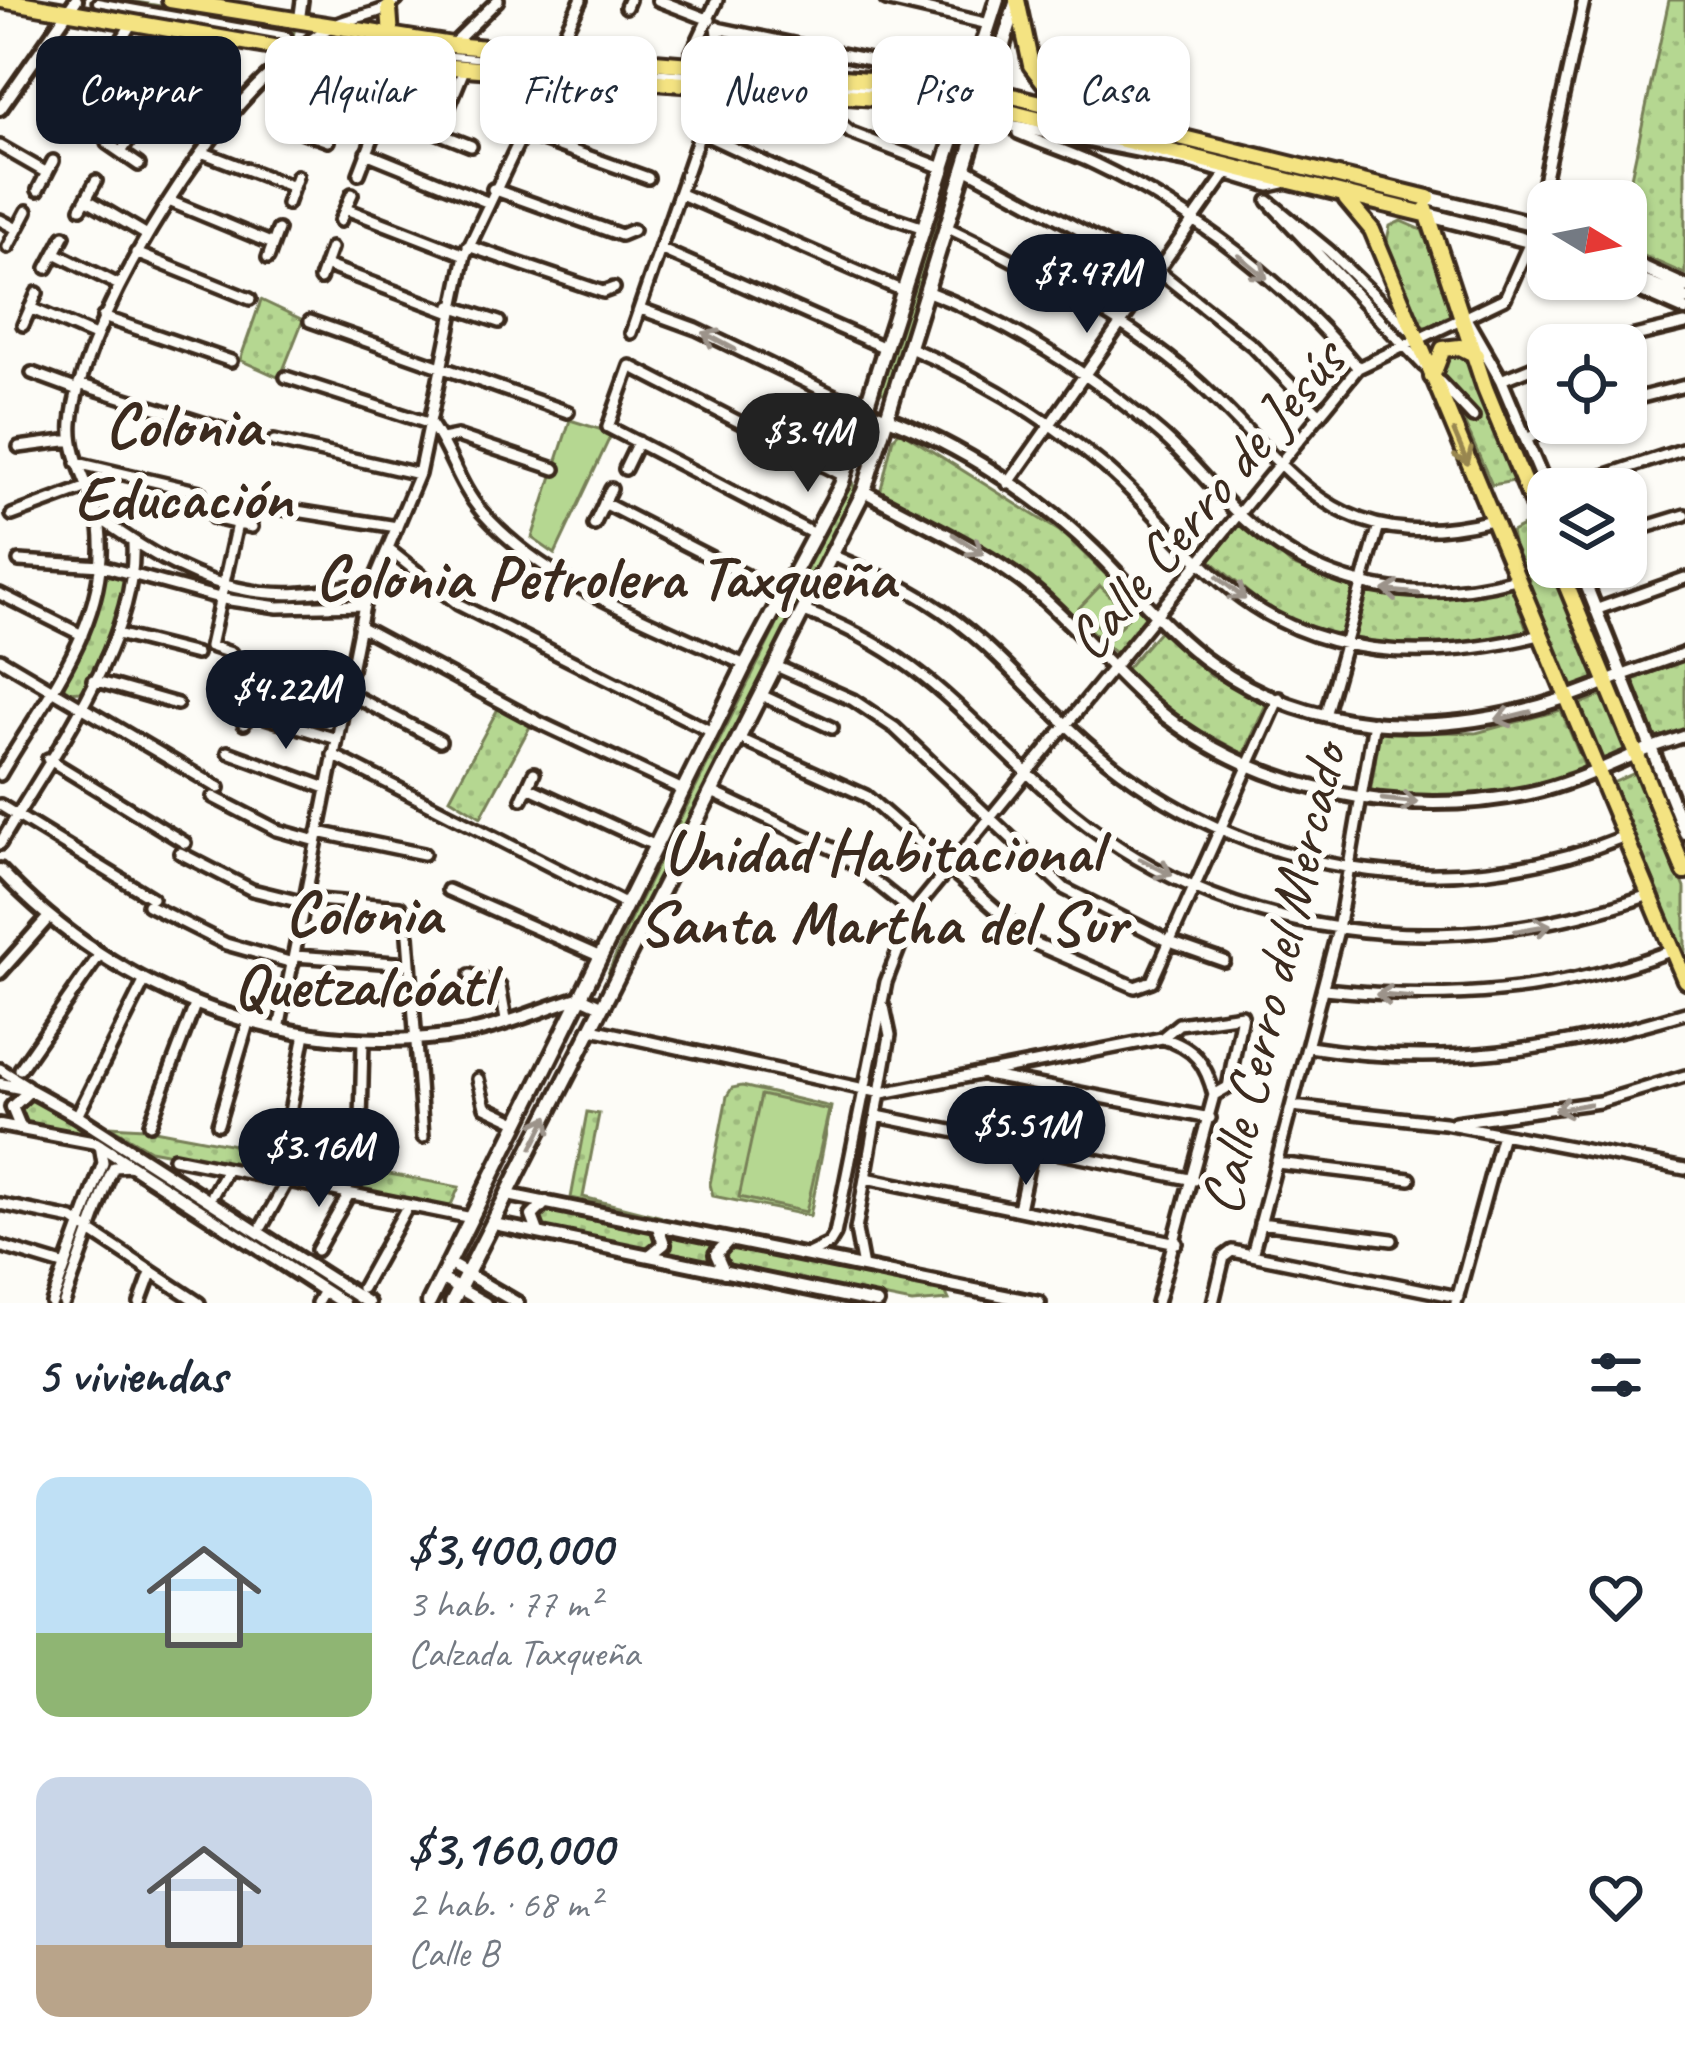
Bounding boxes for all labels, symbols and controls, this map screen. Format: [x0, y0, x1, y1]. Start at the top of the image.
chip: Comprar [36, 36, 241, 144]
chip: Alquilar [265, 36, 456, 144]
chip: Filtros [480, 36, 657, 144]
chip: Nuevo [681, 36, 848, 144]
chip: Piso [872, 36, 1013, 144]
chip: Casa [1037, 36, 1190, 144]
north arrow [1527, 180, 1647, 300]
map controls [1527, 180, 1647, 588]
pin: $7.47M [989, 234, 1185, 336]
text: $7.47M [1034, 248, 1140, 297]
one-way arrow [1237, 253, 1268, 281]
street label: Calle Cerro de Jesús [1049, 320, 1364, 675]
button: locate [1527, 324, 1647, 444]
one-way arrow [702, 329, 737, 352]
district label: Colonia Educación [74, 386, 294, 537]
pin: $3.4M [724, 393, 892, 495]
text: $3.4M [764, 407, 852, 456]
one-way arrow [1452, 429, 1474, 465]
button: layers [1527, 468, 1647, 588]
one-way arrow [950, 532, 984, 557]
district label: Colonia Petrolera Taxqueña [315, 538, 900, 617]
one-way arrow [1215, 573, 1246, 601]
one-way arrow [1382, 580, 1421, 602]
pin: $4.22M [188, 650, 384, 752]
text: $4.22M [233, 664, 339, 713]
one-way arrow [1495, 706, 1533, 728]
street label: Calle Cerro del Mercado [1182, 731, 1365, 1222]
one-way arrow [1380, 790, 1419, 813]
district label: Unidad Habitacional Santa Martha del Sur [638, 812, 1132, 963]
one-way arrow [1138, 856, 1173, 879]
district label: Colonia Quetzalcóatl [234, 874, 503, 1025]
one-way arrow [1513, 916, 1552, 938]
one-way arrow [1375, 984, 1414, 1007]
pin: $5.51M [928, 1086, 1124, 1188]
one-way arrow [1554, 1097, 1593, 1119]
text: $5.51M [973, 1100, 1079, 1149]
pin: $3.16M [221, 1108, 417, 1210]
one-way arrow [529, 1115, 552, 1151]
text: $3.16M [265, 1122, 373, 1171]
icon: filters [1583, 1342, 1649, 1408]
text: 5 viviendas [36, 1343, 226, 1407]
text: $3,400,000 [408, 1516, 612, 1580]
icon: home [132, 1525, 276, 1669]
icon: heart [1583, 1564, 1649, 1630]
text: 3 hab. · 77 m² [408, 1580, 600, 1629]
text: Calzada Taxqueña [408, 1629, 640, 1678]
text: $3,160,000 [408, 1816, 613, 1880]
icon: home [132, 1825, 276, 1969]
icon: heart [1583, 1864, 1649, 1930]
text: 2 hab. · 68 m² [408, 1880, 600, 1929]
text: Calle B [408, 1929, 499, 1978]

